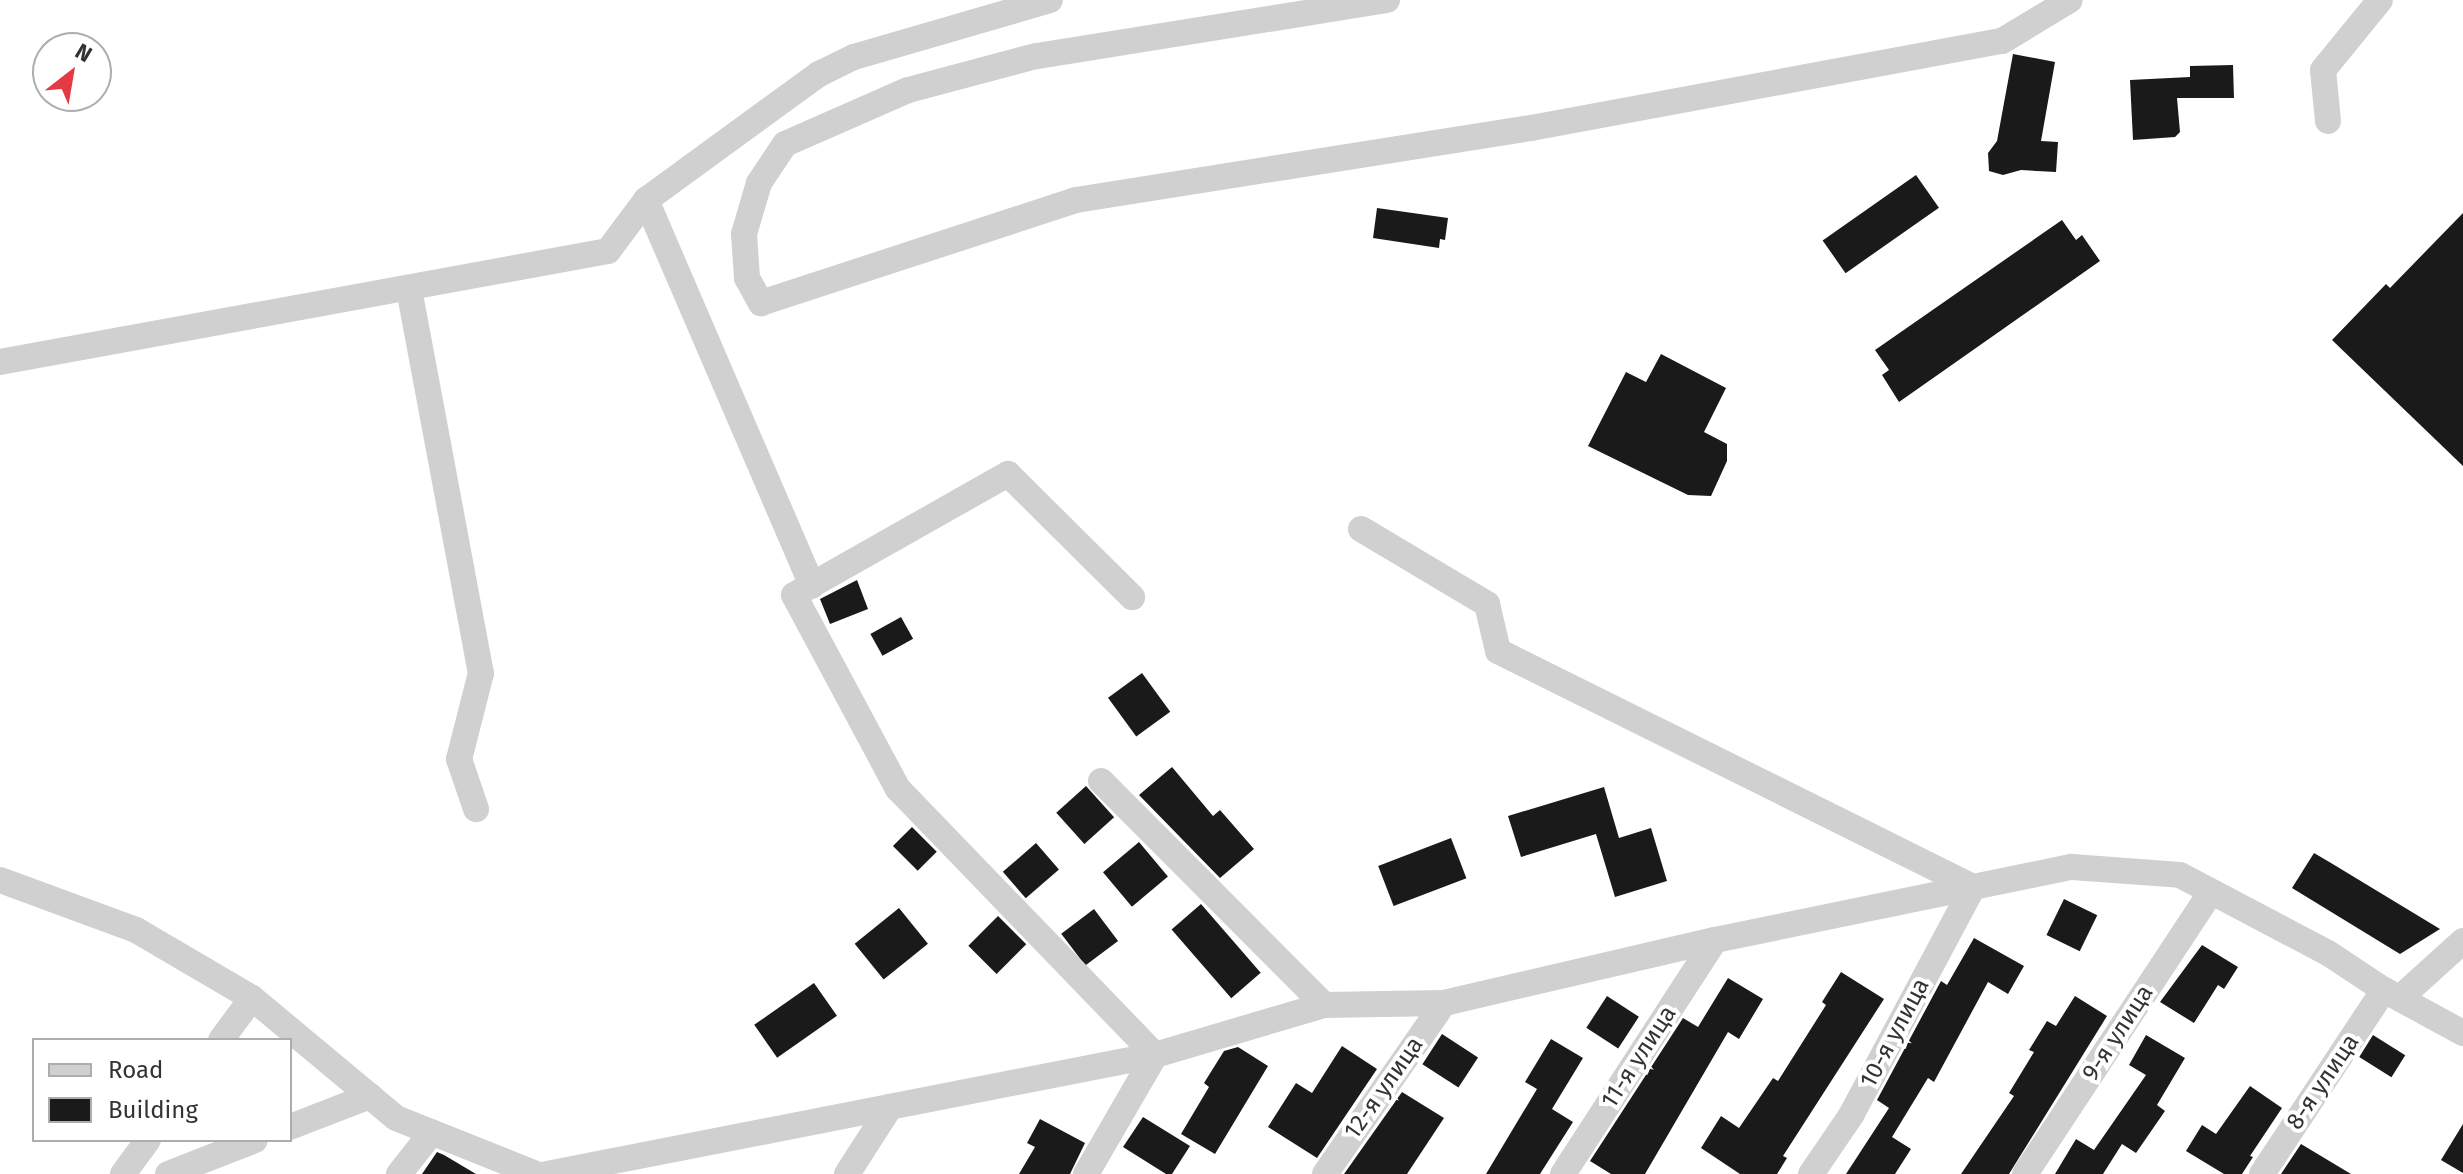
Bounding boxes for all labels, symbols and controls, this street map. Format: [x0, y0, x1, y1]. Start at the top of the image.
north arrow [32, 32, 112, 112]
text: N [70, 37, 97, 68]
street label: 10-я улица [1854, 973, 1936, 1093]
street label: 9-я улица [2076, 980, 2160, 1086]
street label: 11-я улица [1595, 1000, 1683, 1114]
street label: 8-я улица [2281, 1029, 2365, 1135]
street label: 12-я улица [1338, 1031, 1430, 1145]
legend [32, 1038, 292, 1142]
text: Road [108, 1056, 163, 1084]
text: Building [108, 1096, 198, 1124]

